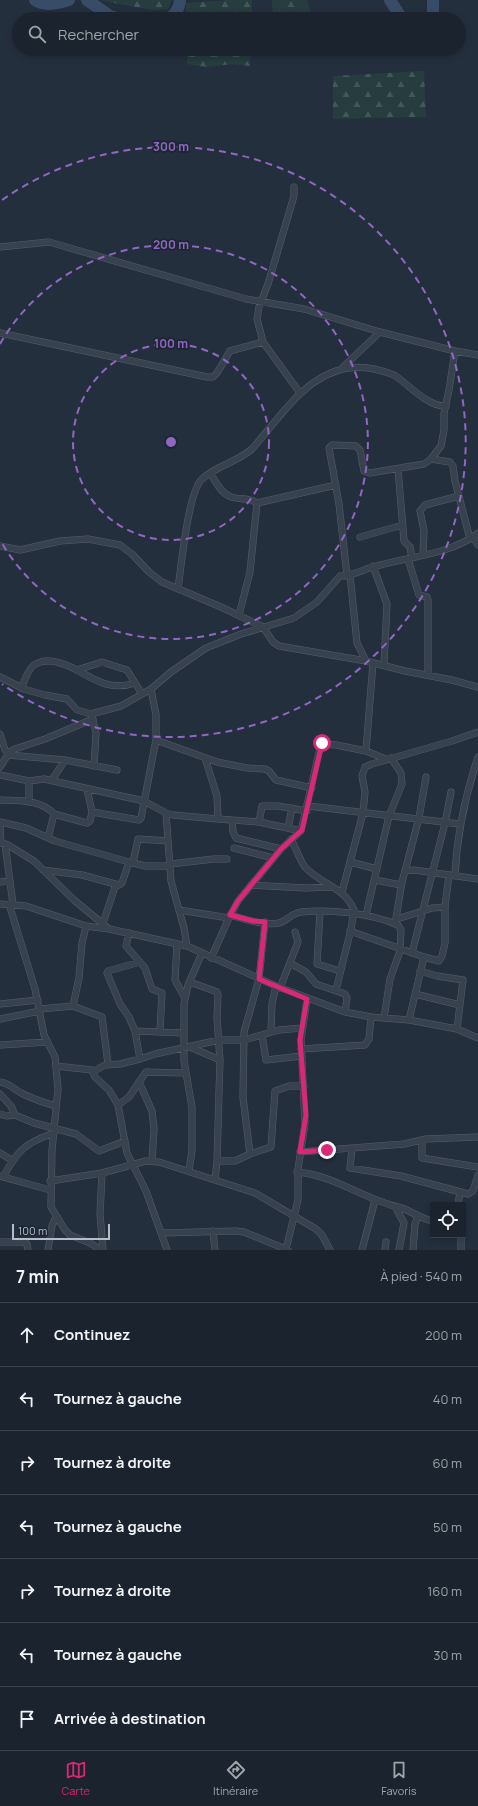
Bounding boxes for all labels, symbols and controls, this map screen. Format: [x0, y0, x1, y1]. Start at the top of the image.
search box [12, 12, 466, 56]
icon: search [26, 23, 48, 45]
text: Rechercher [58, 24, 139, 45]
text: 300 m [153, 138, 189, 155]
text: 200 m [153, 236, 189, 253]
text: 100 m [154, 335, 188, 352]
centre of rings [164, 435, 178, 449]
route start [313, 734, 331, 752]
route end [318, 1141, 336, 1159]
map controls [430, 1202, 466, 1238]
button: locate [430, 1202, 466, 1238]
scale bar [12, 1222, 110, 1241]
text: 100 m [18, 1223, 47, 1238]
text: 7 min [16, 1265, 59, 1288]
text: À pied · 540 m [380, 1267, 462, 1285]
icon: ahead [16, 1324, 38, 1346]
text: Continuez [54, 1324, 130, 1345]
text: 200 m [425, 1326, 462, 1344]
icon: left [16, 1388, 38, 1410]
text: Tournez à gauche [54, 1388, 182, 1409]
text: 40 m [433, 1390, 462, 1408]
icon: right [16, 1452, 38, 1474]
text: Tournez à droite [54, 1452, 171, 1473]
text: 60 m [432, 1454, 462, 1472]
icon: left [16, 1516, 38, 1538]
text: Tournez à gauche [54, 1516, 182, 1537]
text: 50 m [433, 1518, 462, 1536]
icon: right [16, 1580, 38, 1602]
text: Tournez à droite [54, 1580, 171, 1601]
text: 160 m [427, 1582, 462, 1600]
icon: left [16, 1644, 38, 1666]
text: Tournez à gauche [54, 1644, 182, 1665]
text: 30 m [433, 1646, 462, 1664]
icon: arrive [16, 1708, 38, 1730]
text: Arrivée à destination [54, 1708, 206, 1729]
tab: Carte [61, 1759, 90, 1798]
tab: Itinéraire [213, 1759, 258, 1798]
tab: Favoris [381, 1759, 417, 1798]

